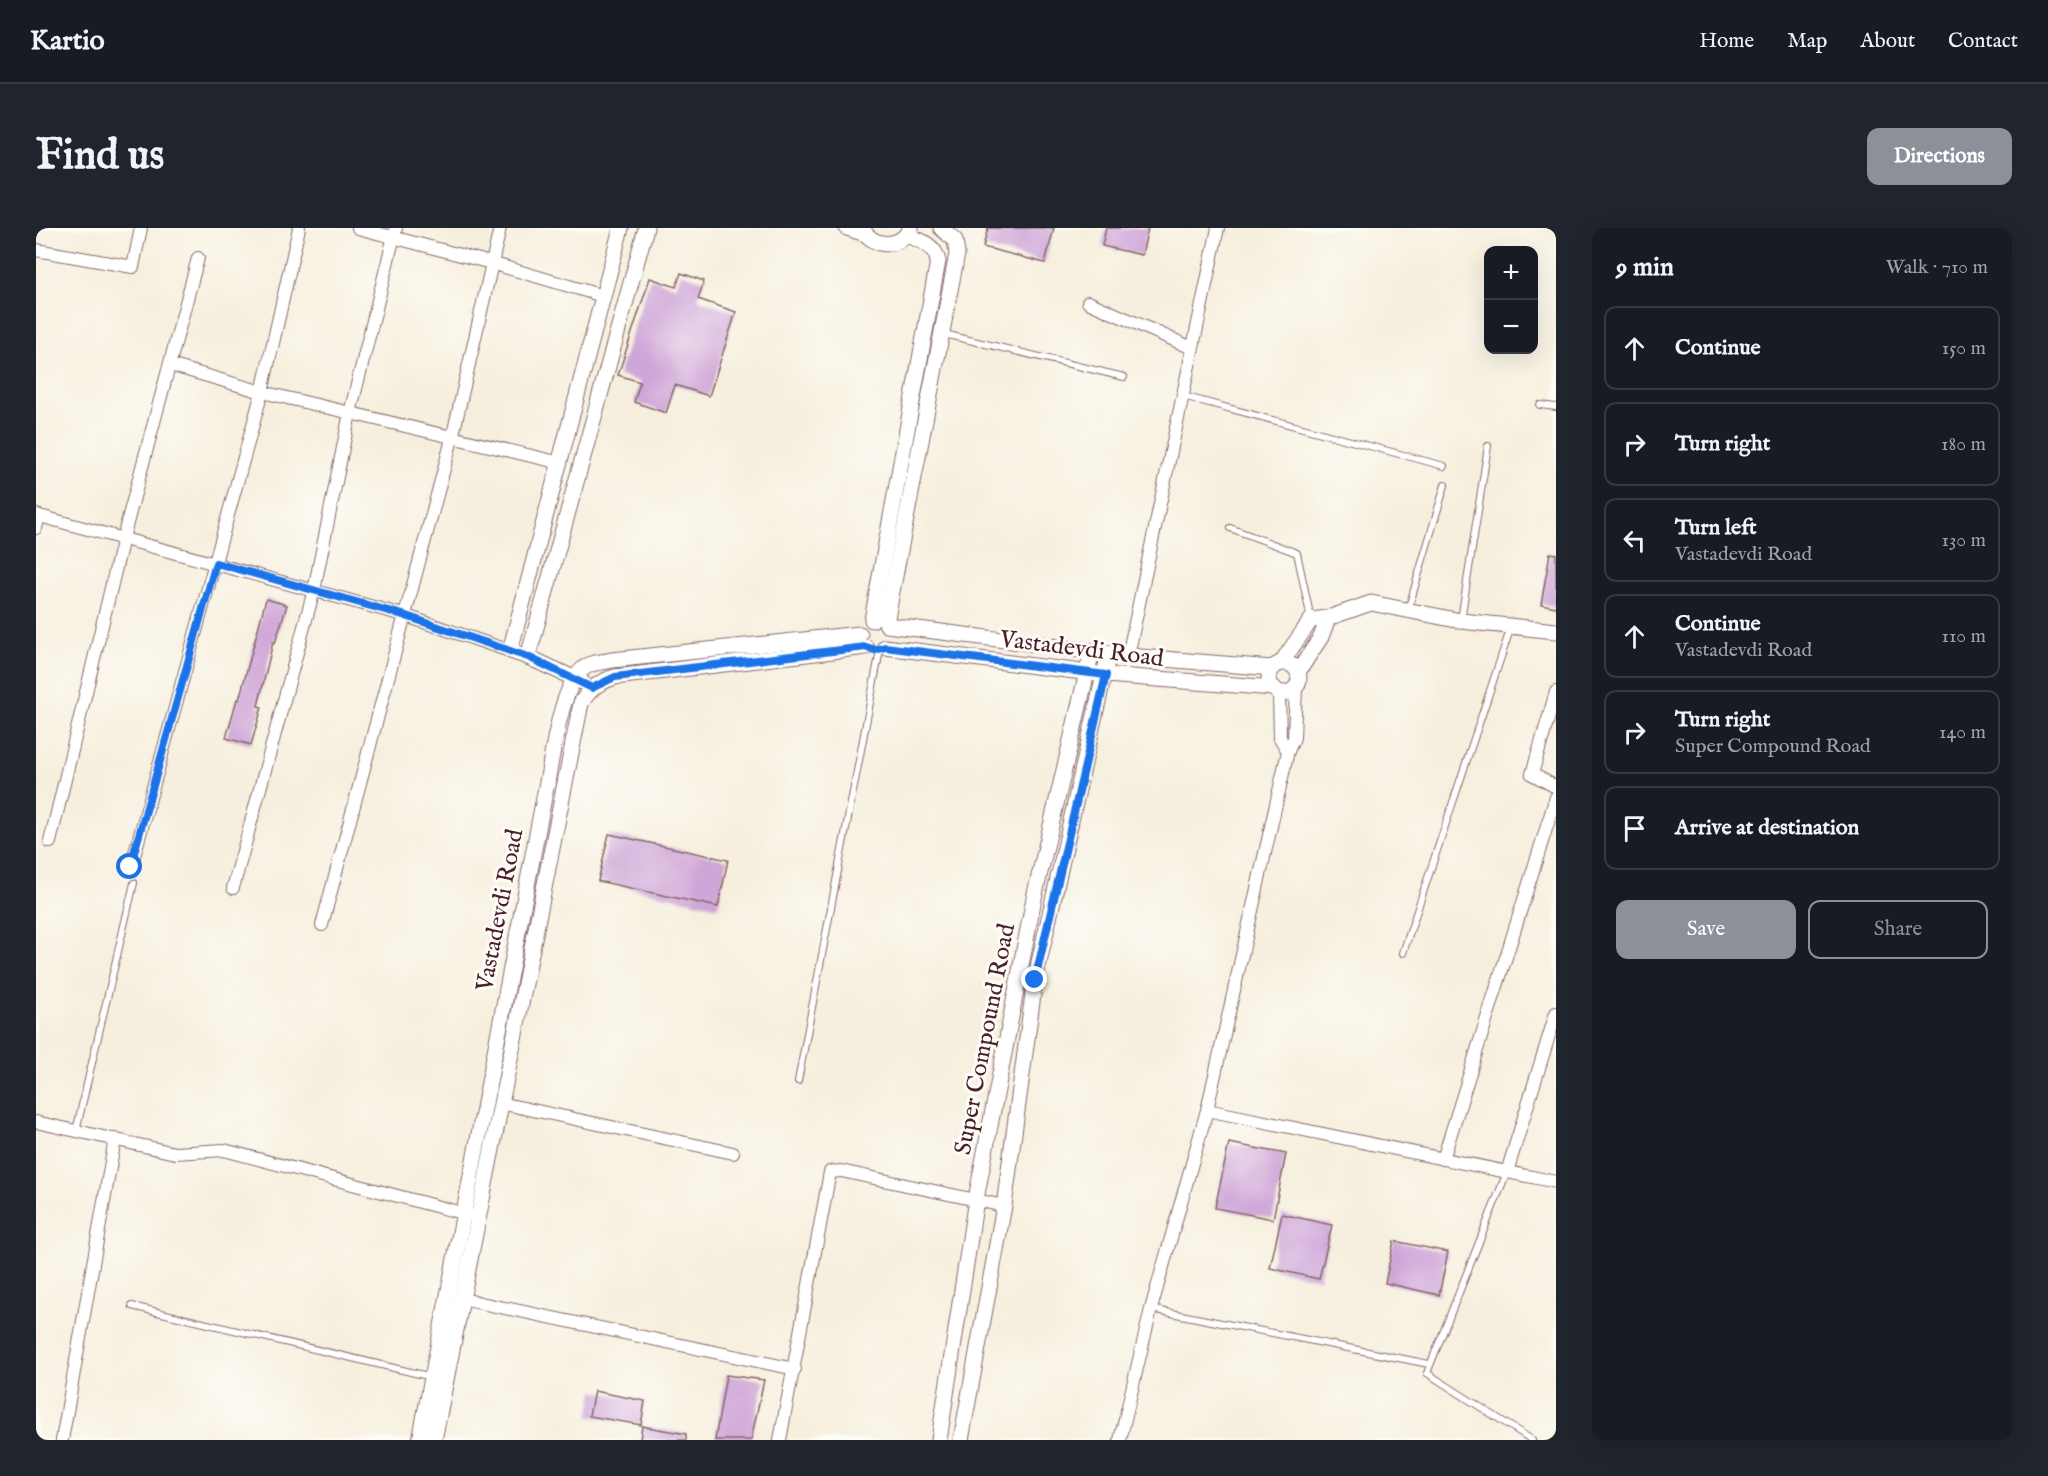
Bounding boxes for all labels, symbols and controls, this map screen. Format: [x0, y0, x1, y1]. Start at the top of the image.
text: Kartio [30, 24, 105, 59]
text: Home [1699, 28, 1754, 55]
text: Map [1787, 28, 1827, 55]
text: About [1860, 28, 1915, 55]
text: Contact [1948, 28, 2018, 55]
button: Directions [1867, 128, 2012, 185]
text: Find us [36, 130, 164, 183]
map controls [1484, 246, 1538, 354]
button: + [1484, 246, 1538, 300]
text: 9 min [1616, 251, 1674, 284]
text: Walk · 710 m [1886, 255, 1988, 280]
button: − [1484, 300, 1538, 354]
icon: ahead [1618, 332, 1651, 365]
text: Continue [1675, 334, 1761, 362]
text: 150 m [1942, 336, 1986, 361]
icon: right [1618, 428, 1651, 461]
text: Turn right [1675, 430, 1770, 458]
text: 180 m [1941, 432, 1986, 457]
text: Turn left [1675, 514, 1757, 542]
icon: left [1618, 524, 1651, 557]
text: 130 m [1941, 528, 1986, 553]
text: Vastadevdi Road [1675, 542, 1812, 567]
text: Continue [1675, 610, 1761, 638]
icon: ahead [1618, 620, 1651, 653]
street label: Vastadevdi Road [997, 624, 1166, 675]
text: 110 m [1942, 624, 1986, 649]
text: Vastadevdi Road [1675, 638, 1812, 663]
text: Turn right [1675, 706, 1770, 734]
icon: right [1618, 716, 1651, 749]
text: 140 m [1939, 720, 1986, 745]
text: Super Compound Road [1675, 734, 1871, 759]
icon: arrive [1618, 812, 1651, 845]
text: Arrive at destination [1675, 814, 1859, 842]
street label: Vastadevdi Road [469, 826, 531, 995]
route start [116, 853, 142, 879]
button: Save [1616, 900, 1796, 959]
button: Share [1808, 900, 1988, 959]
street label: Super Compound Road [948, 921, 1023, 1158]
route end [1021, 966, 1047, 992]

